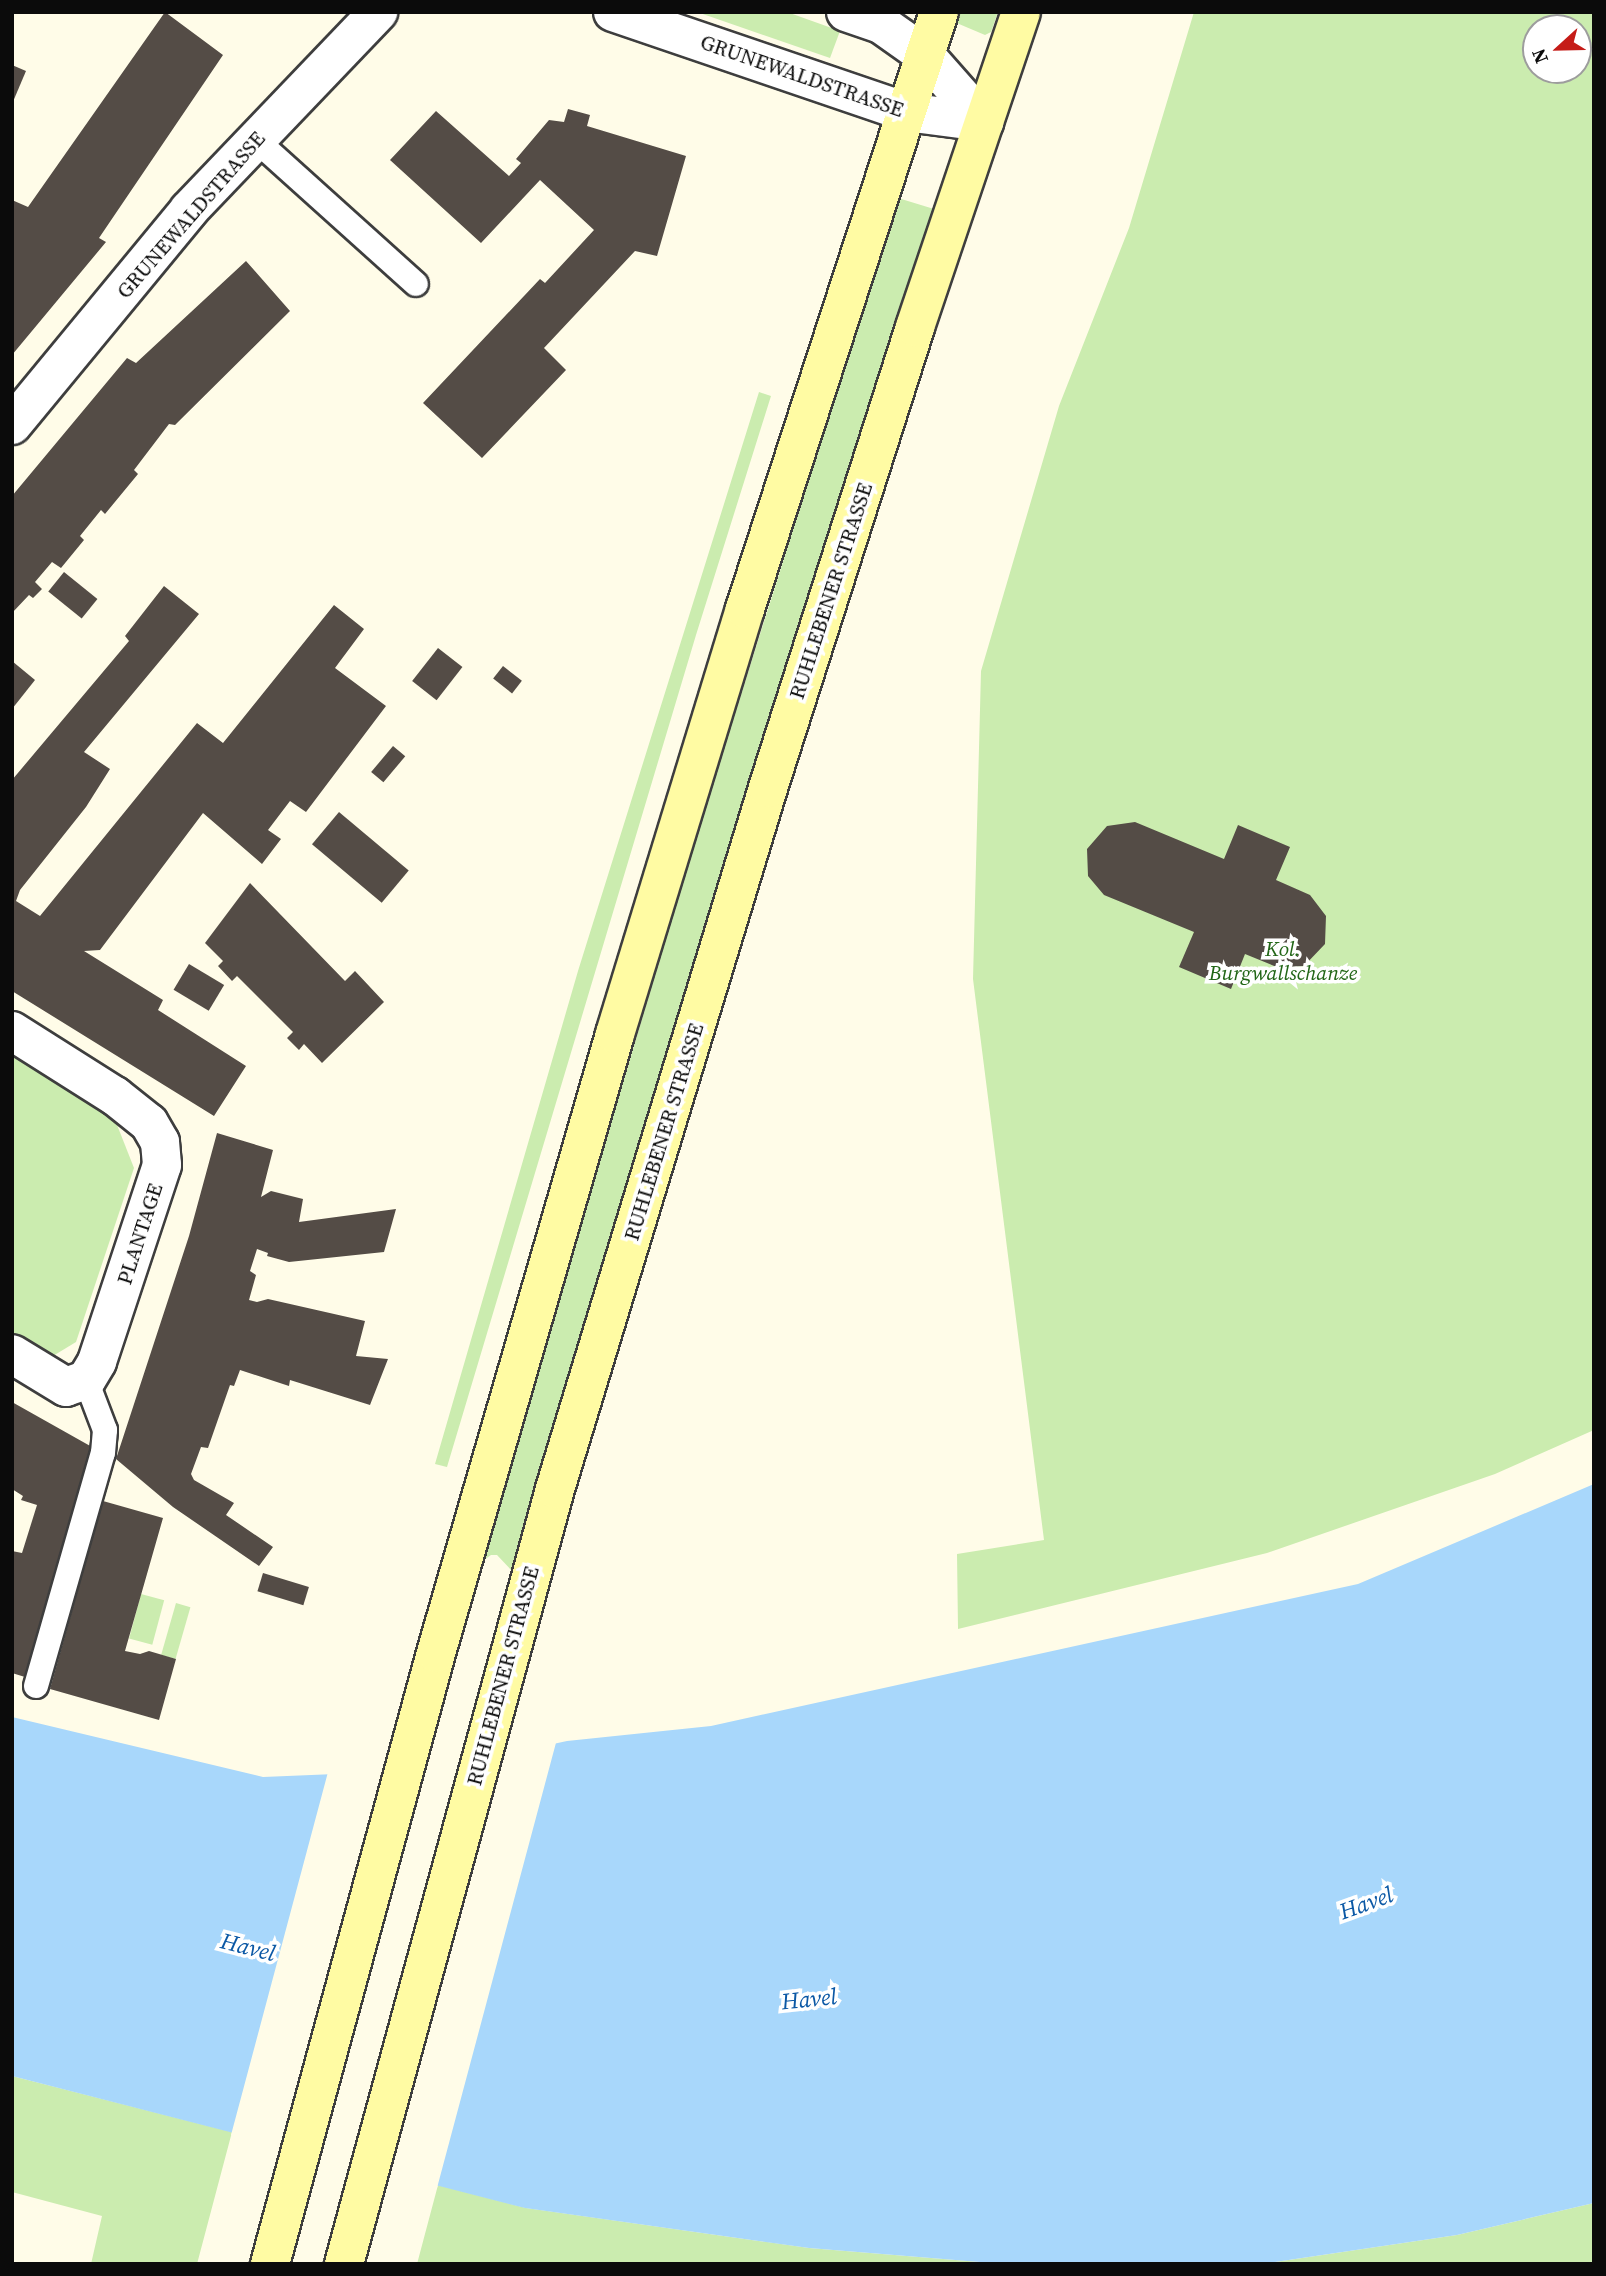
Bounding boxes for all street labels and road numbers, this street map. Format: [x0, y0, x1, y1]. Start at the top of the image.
street label: GRUNEWALDSTRASSE [697, 29, 907, 123]
street label: GRUNEWALDSTRASSE [112, 126, 270, 304]
street label: RUHLEBENER STRASSE [784, 480, 878, 702]
street label: RUHLEBENER STRASSE [619, 1020, 709, 1244]
street label: PLANTAGE [112, 1180, 168, 1288]
street label: RUHLEBENER STRASSE [462, 1564, 544, 1788]

